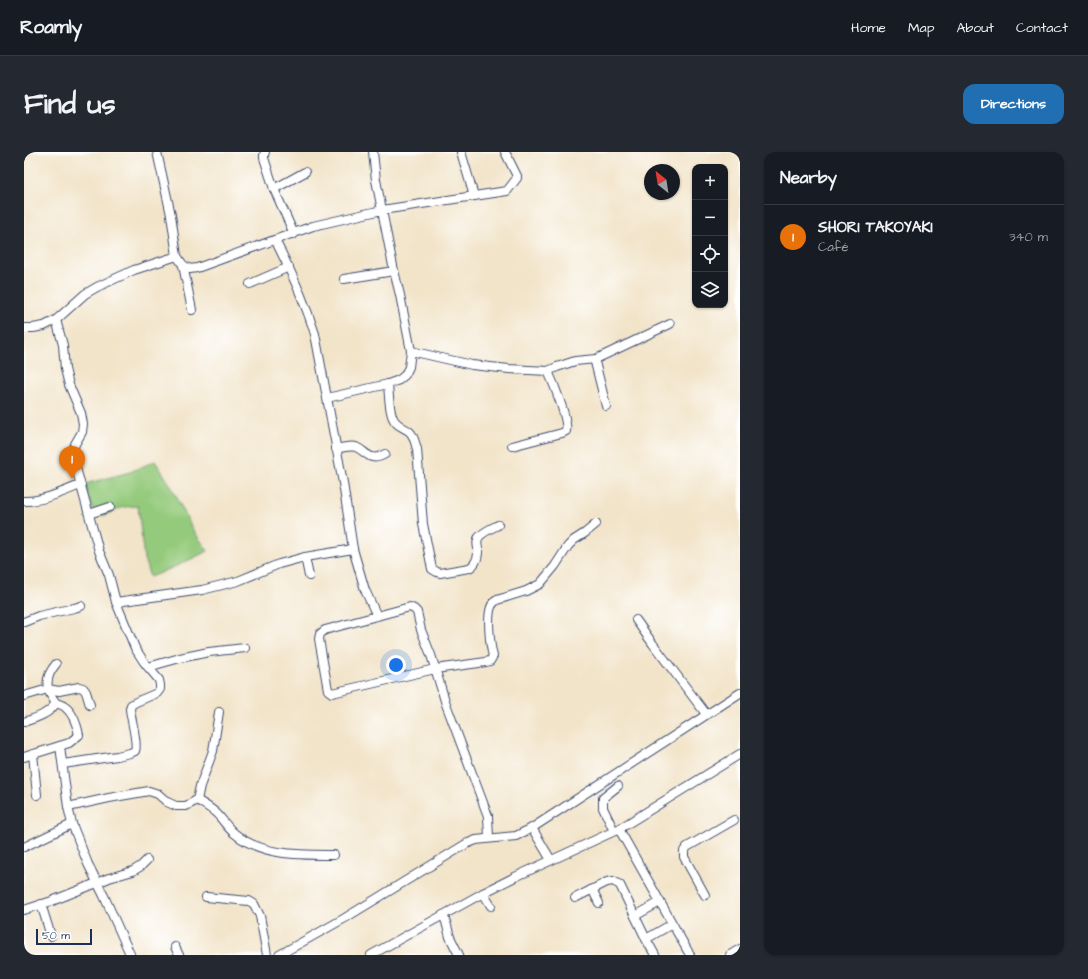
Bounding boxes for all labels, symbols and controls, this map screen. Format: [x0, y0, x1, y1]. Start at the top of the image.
text: Roamly [20, 14, 82, 41]
text: Home [851, 18, 886, 38]
text: Map [908, 18, 934, 38]
text: About [956, 18, 994, 38]
text: Contact [1016, 18, 1068, 38]
button: Directions [963, 84, 1064, 124]
text: Find us [24, 85, 115, 124]
north arrow [644, 164, 680, 200]
map controls [692, 164, 728, 308]
button: + [692, 164, 728, 200]
text: Nearby [780, 166, 837, 190]
button: − [692, 200, 728, 236]
text: SHORI TAKOYAKI [818, 217, 933, 238]
text: 1 [792, 228, 794, 246]
text: 340 m [1009, 228, 1048, 246]
button: locate [692, 236, 728, 272]
text: Café [818, 238, 849, 256]
button: layers [692, 272, 728, 308]
pin: 1 [59, 446, 85, 479]
your location [386, 655, 406, 675]
scale bar [36, 927, 92, 946]
text: 50 m [42, 928, 70, 943]

